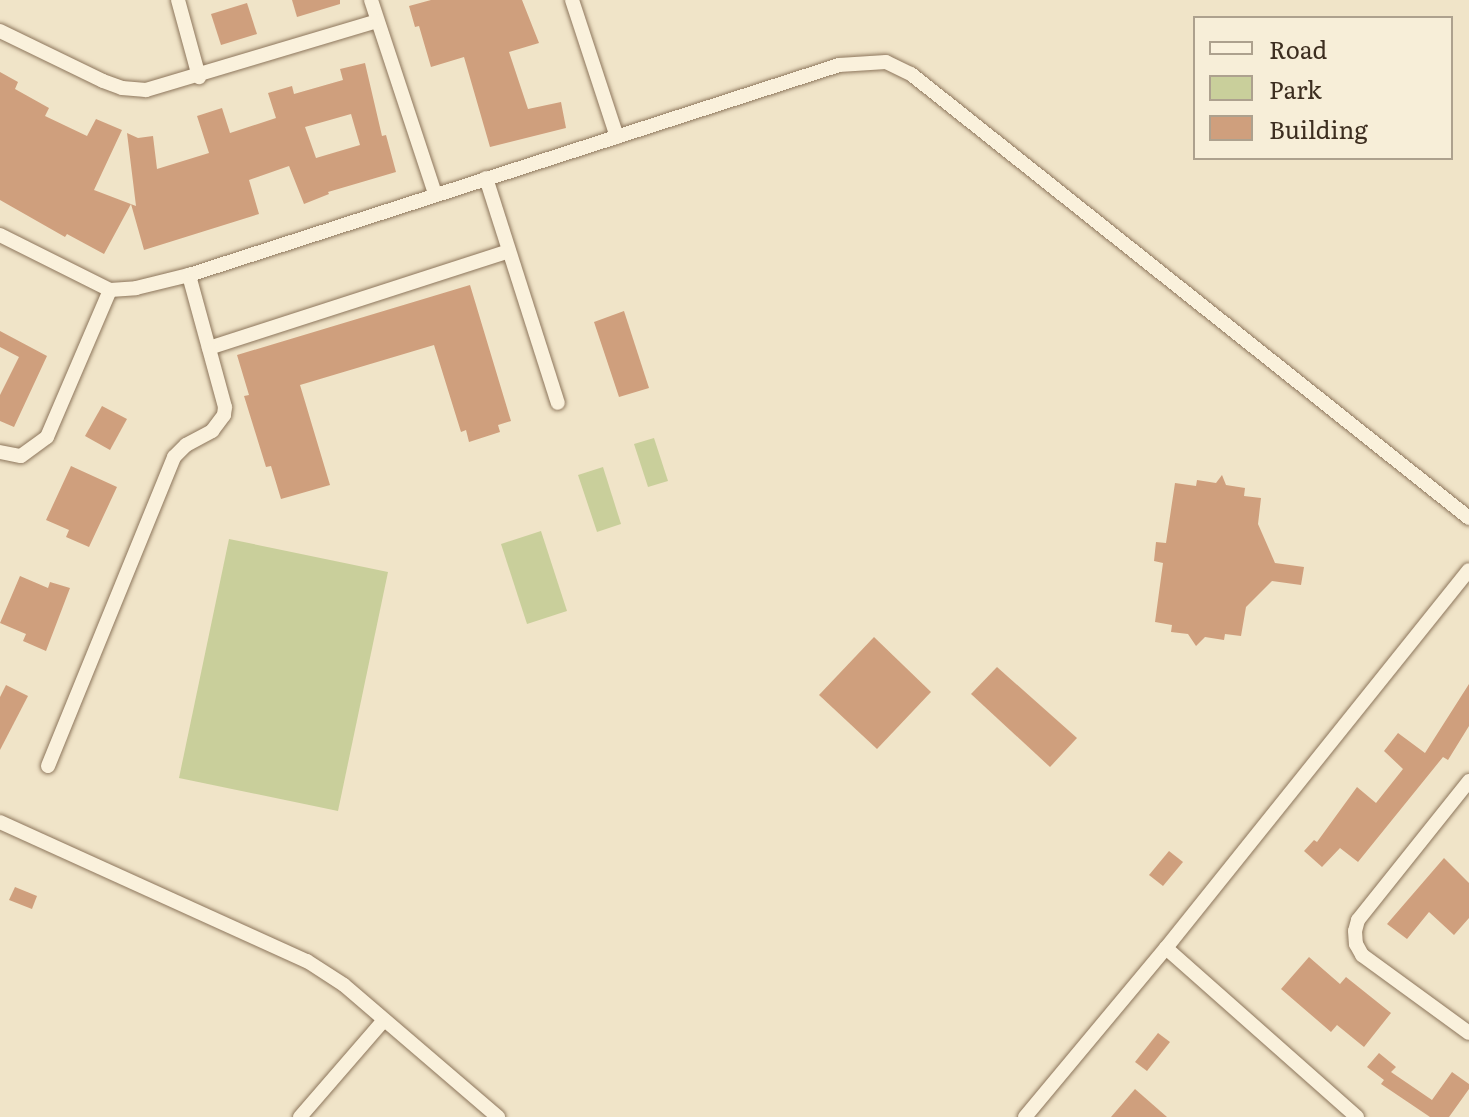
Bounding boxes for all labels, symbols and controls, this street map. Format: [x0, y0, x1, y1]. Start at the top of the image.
legend [1193, 16, 1453, 160]
text: Road [1269, 31, 1327, 66]
text: Park [1269, 71, 1322, 106]
text: Building [1269, 111, 1368, 146]

